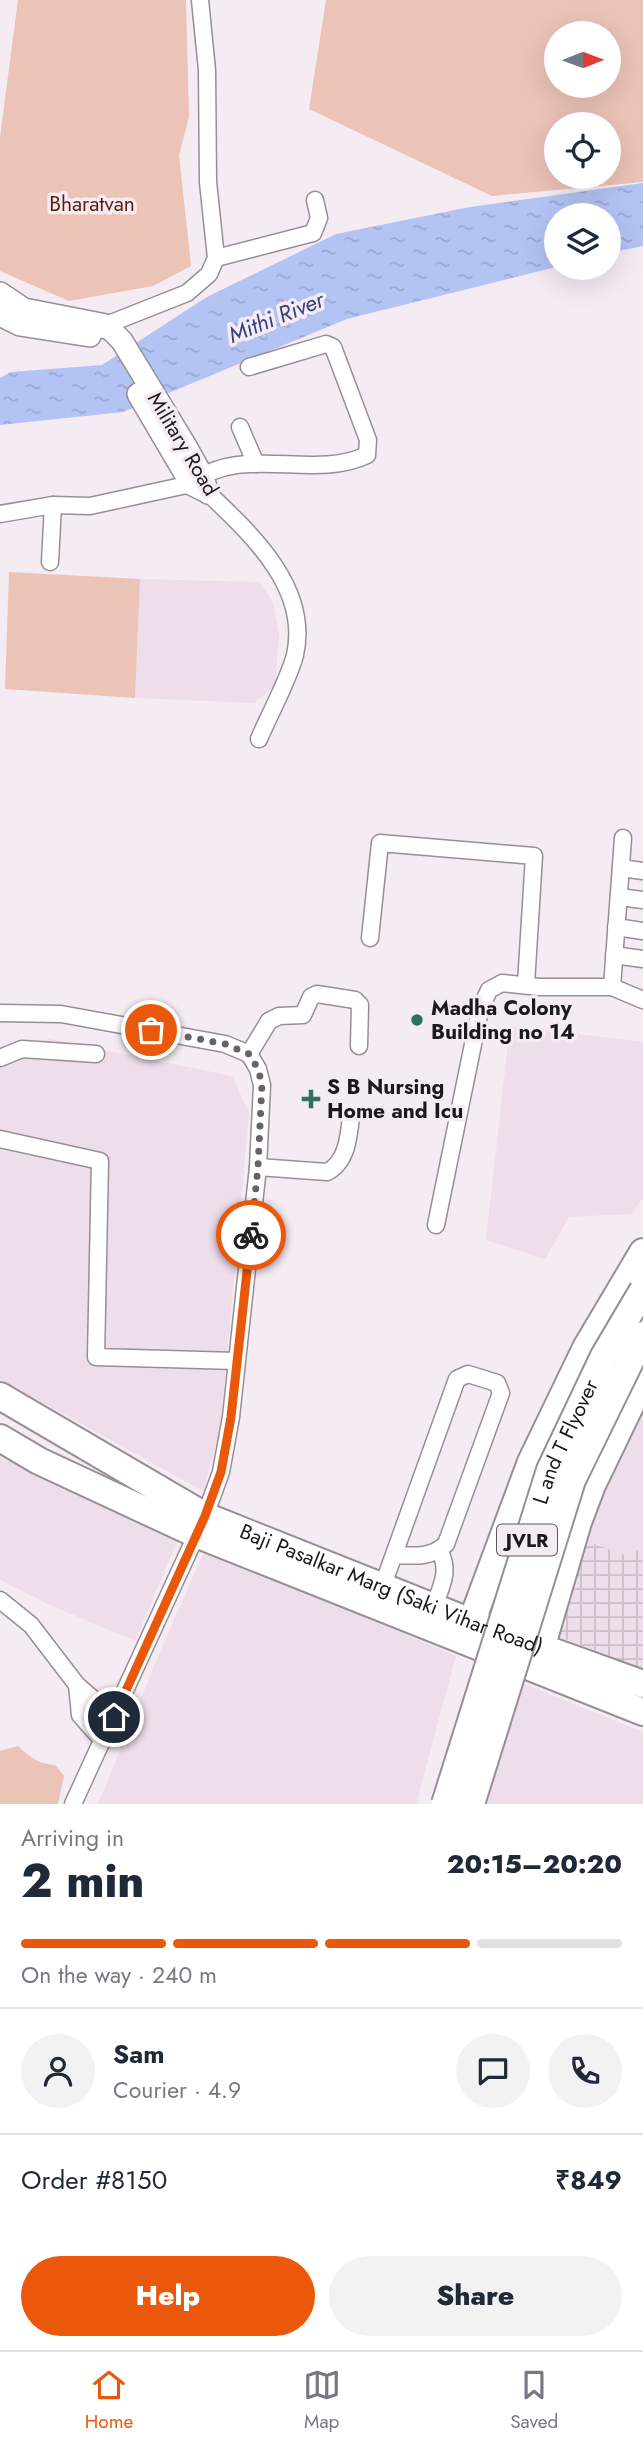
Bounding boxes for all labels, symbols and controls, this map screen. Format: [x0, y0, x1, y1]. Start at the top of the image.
north arrow [544, 21, 621, 98]
map controls [544, 21, 621, 280]
button: locate [544, 112, 621, 189]
park label: Bharatvan [49, 189, 135, 219]
button: layers [544, 203, 621, 280]
water label: Mithi River [223, 282, 330, 352]
street label: Military Road [140, 386, 226, 502]
place label: Madha Colony Building no 14 [431, 993, 575, 1047]
pin [121, 1000, 181, 1060]
icon: bag [132, 1011, 170, 1049]
marker: Madha Colony Building no 14 [409, 1012, 425, 1028]
place label: S B Nursing Home and Icu [327, 1072, 463, 1126]
marker: S B Nursing Home and Icu [301, 1089, 321, 1109]
courier [216, 1200, 286, 1270]
icon: bike [232, 1216, 270, 1254]
street label: L and T Flyover [525, 1374, 606, 1508]
street label: Baji Pasalkar Marg (Saki Vihar Road) [235, 1516, 547, 1662]
road number: JVLR [497, 1524, 557, 1556]
pin [84, 1687, 144, 1747]
icon: home [95, 1698, 133, 1736]
text: Arriving in [21, 1821, 124, 1855]
text: 20:15–20:20 [447, 1845, 622, 1883]
text: 2 min [21, 1848, 145, 1914]
text: On the way · 240 m [21, 1958, 217, 1992]
button: person [21, 2034, 95, 2108]
button: chat [456, 2034, 530, 2108]
button: phone [548, 2034, 622, 2108]
text: Sam [113, 2035, 165, 2073]
text: Courier · 4.9 [113, 2073, 241, 2107]
text: Order #8150 [21, 2161, 167, 2199]
text: ₹849 [555, 2161, 622, 2199]
button: Help [21, 2256, 315, 2336]
button: Share [329, 2256, 622, 2336]
tab: Home [85, 2366, 133, 2435]
tab: Map [303, 2366, 341, 2435]
tab: Saved [510, 2366, 558, 2435]

